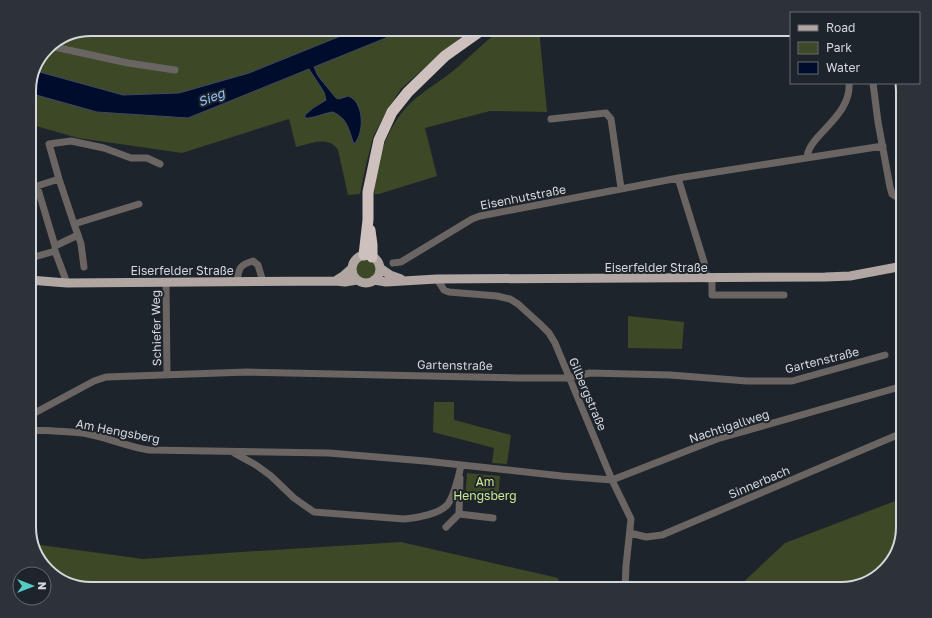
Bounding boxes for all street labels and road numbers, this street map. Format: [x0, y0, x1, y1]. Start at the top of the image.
street label: Eisenhutstraße [479, 181, 567, 213]
street label: Eiserfelder Straße [604, 260, 708, 275]
street label: Eiserfelder Straße [130, 263, 234, 278]
street label: Schiefer Weg [148, 290, 164, 366]
street label: Gartenstraße [783, 344, 861, 376]
street label: Gilbergstraße [566, 355, 610, 433]
street label: Gartenstraße [417, 357, 493, 373]
street label: Nachtigallweg [687, 406, 771, 446]
street label: Am Hengsberg [75, 416, 161, 446]
street label: Sinnerbach [726, 462, 792, 502]

